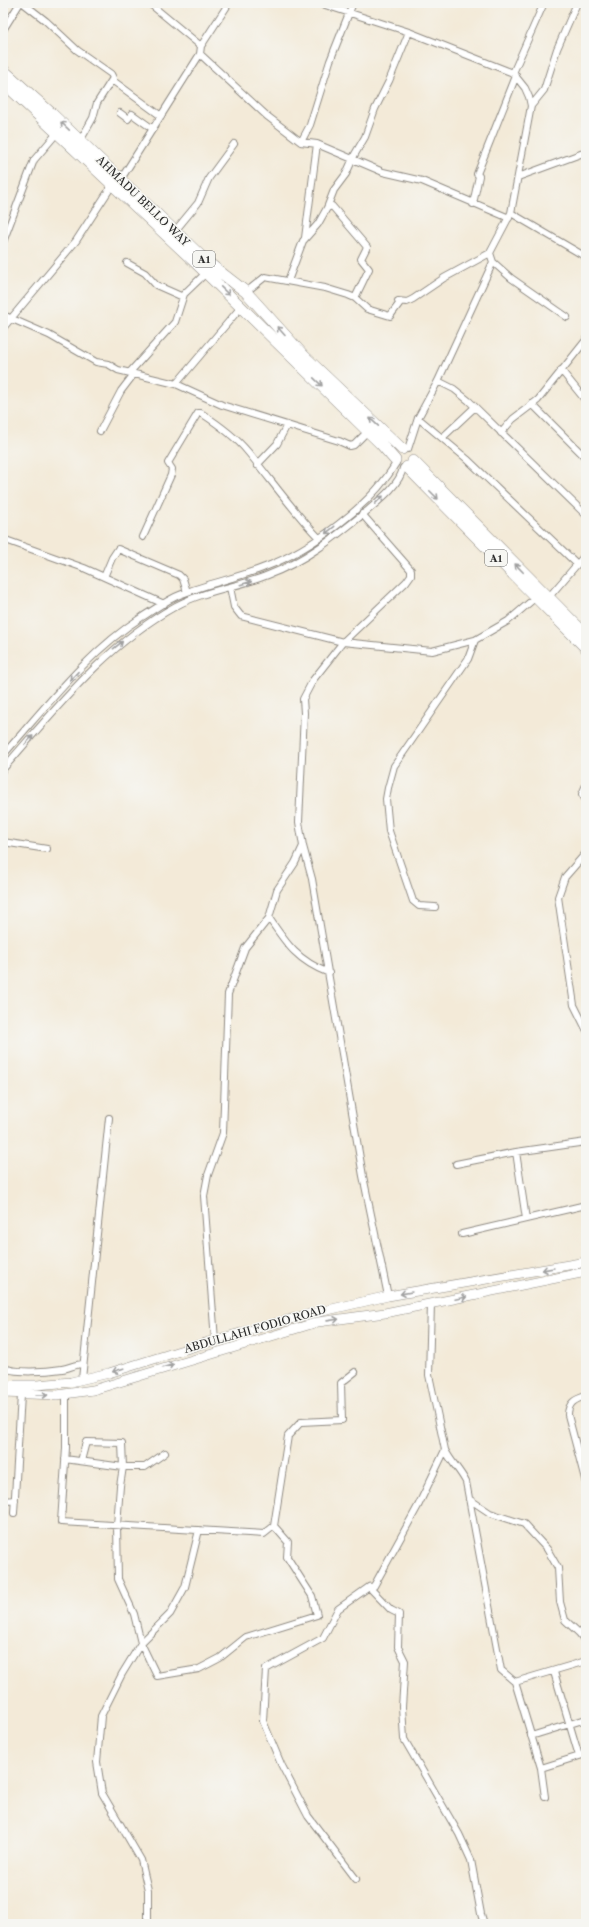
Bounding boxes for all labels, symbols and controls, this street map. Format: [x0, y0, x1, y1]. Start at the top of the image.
one-way arrow [60, 121, 70, 131]
street label: AHMADU BELLO WAY [93, 152, 193, 249]
road number: A1 [193, 251, 215, 267]
one-way arrow [220, 286, 230, 296]
one-way arrow [277, 325, 286, 336]
one-way arrow [313, 377, 323, 387]
one-way arrow [369, 417, 379, 427]
one-way arrow [429, 490, 439, 500]
one-way arrow [374, 495, 384, 505]
one-way arrow [324, 526, 335, 535]
road number: A1 [485, 550, 507, 566]
one-way arrow [514, 563, 524, 573]
one-way arrow [239, 579, 252, 586]
one-way arrow [113, 641, 124, 649]
one-way arrow [70, 671, 79, 681]
one-way arrow [24, 735, 33, 745]
one-way arrow [541, 1265, 554, 1273]
one-way arrow [400, 1289, 413, 1297]
one-way arrow [455, 1293, 468, 1301]
street label: ABDULLAHI FODIO ROAD [181, 1302, 328, 1356]
one-way arrow [326, 1316, 339, 1324]
one-way arrow [161, 1362, 174, 1369]
one-way arrow [112, 1367, 125, 1374]
one-way arrow [35, 1391, 48, 1399]

